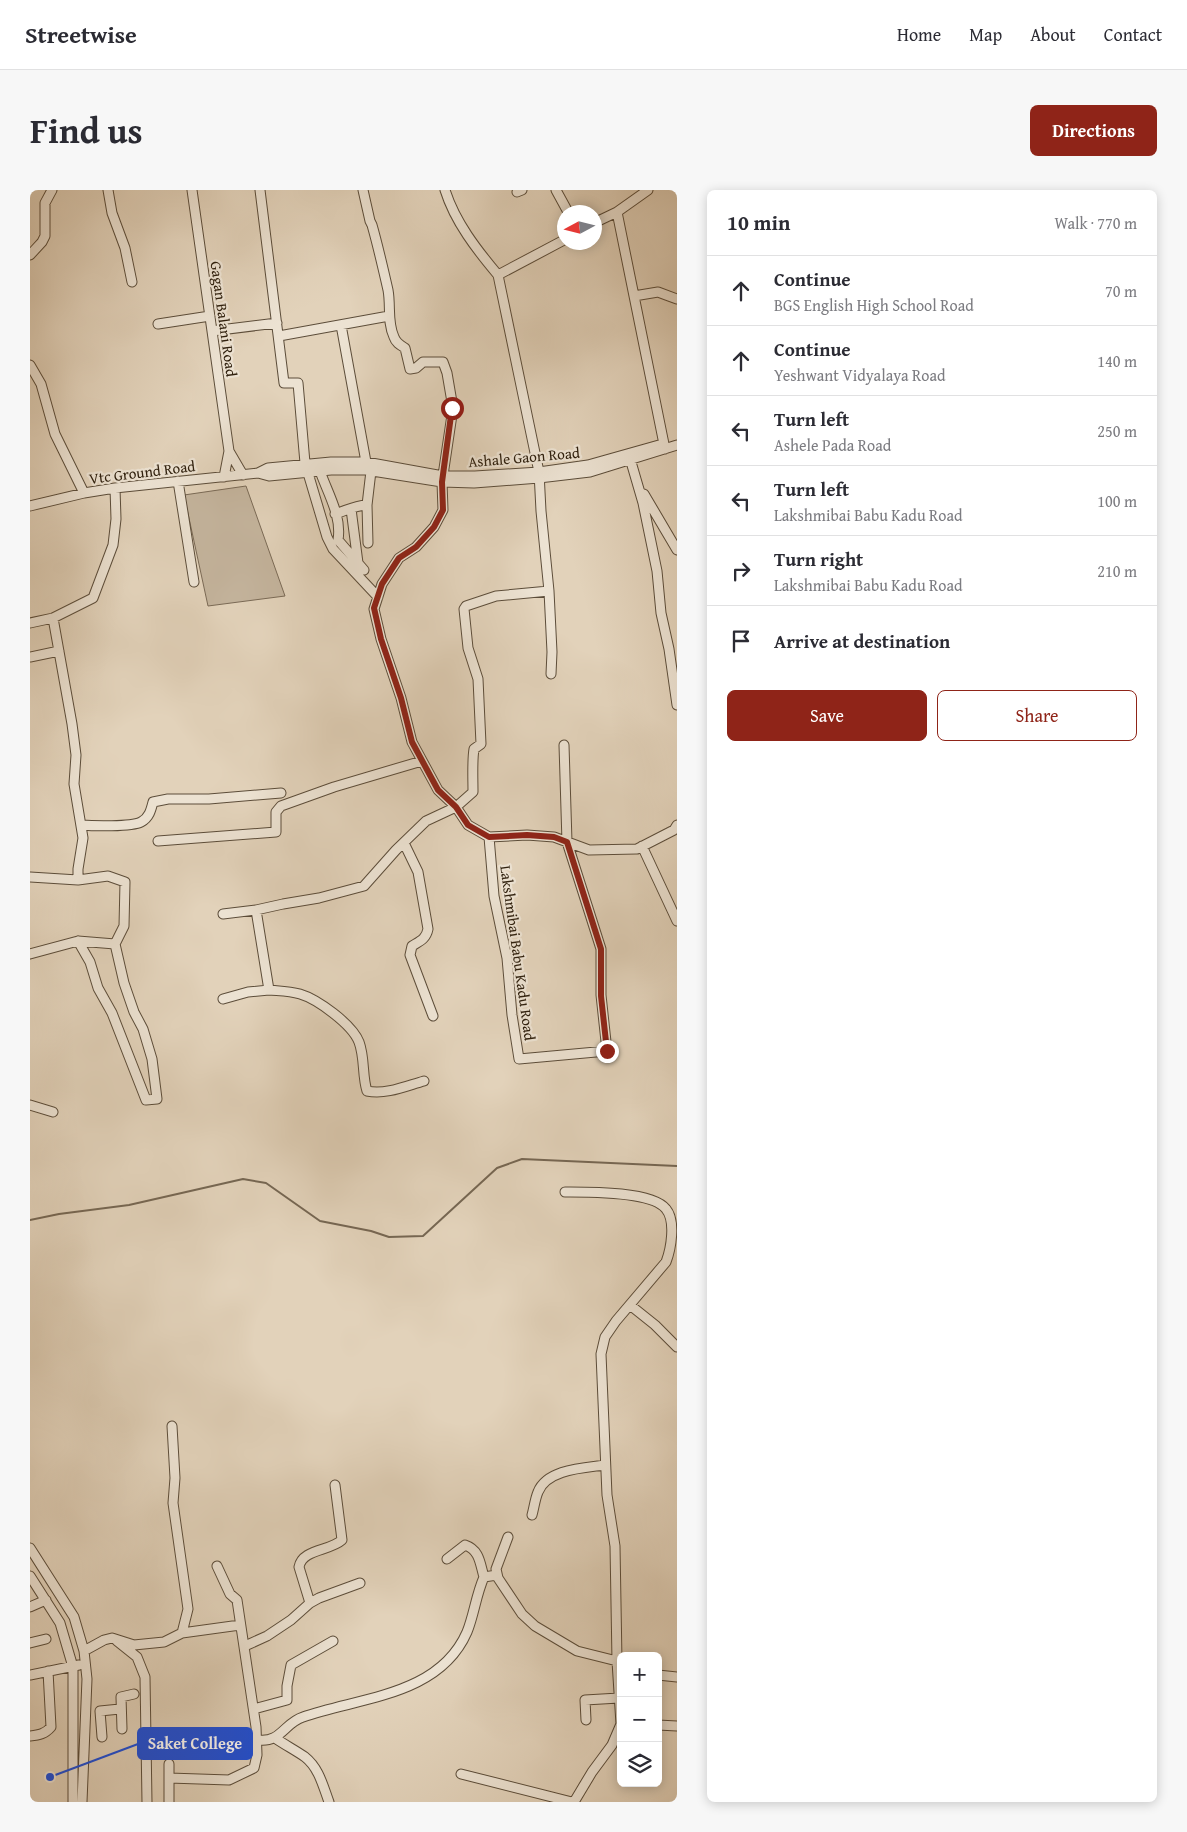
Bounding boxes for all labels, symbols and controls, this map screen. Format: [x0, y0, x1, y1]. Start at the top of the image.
text: Streetwise [25, 17, 137, 52]
text: Home [897, 21, 941, 48]
text: Map [969, 21, 1002, 48]
text: About [1030, 21, 1076, 48]
text: Contact [1104, 21, 1162, 48]
text: Find us [30, 105, 143, 156]
button: Directions [1030, 105, 1157, 156]
north arrow [557, 205, 602, 250]
text: 10 min [727, 207, 790, 238]
text: Walk · 770 m [1054, 211, 1137, 235]
street label: Gagan Balani Road [205, 260, 243, 378]
text: Continue [774, 265, 851, 293]
icon: ahead [727, 277, 755, 305]
text: 70 m [1105, 279, 1137, 303]
text: BGS English High School Road [774, 293, 974, 317]
text: Continue [774, 335, 851, 363]
icon: ahead [727, 347, 755, 375]
text: 140 m [1097, 349, 1137, 373]
text: Yeshwant Vidyalaya Road [774, 363, 945, 387]
route start [441, 397, 464, 420]
text: Turn left [774, 405, 849, 433]
icon: left [727, 417, 755, 445]
text: 250 m [1097, 419, 1137, 443]
text: Ashele Pada Road [774, 433, 891, 457]
street label: Ashale Gaon Road [467, 442, 581, 472]
street label: Vtc Ground Road [88, 455, 196, 489]
text: Turn left [774, 475, 849, 503]
icon: left [727, 487, 755, 515]
text: 100 m [1097, 489, 1137, 513]
text: Lakshmibai Babu Kadu Road [774, 503, 963, 527]
text: Turn right [774, 545, 863, 573]
icon: right [727, 557, 755, 585]
text: 210 m [1097, 559, 1137, 583]
text: Lakshmibai Babu Kadu Road [774, 573, 963, 597]
icon: arrive [727, 627, 755, 655]
text: Arrive at destination [774, 627, 950, 655]
button: Save [727, 690, 927, 741]
button: Share [937, 690, 1137, 741]
street label: Lakshmibai Babu Kadu Road [495, 864, 541, 1042]
route end [596, 1040, 619, 1063]
map controls [617, 1652, 662, 1787]
button: + [617, 1652, 662, 1697]
button: − [617, 1697, 662, 1742]
callout: Saket College [138, 1728, 252, 1759]
text: Saket College [148, 1731, 242, 1755]
button: layers [617, 1742, 662, 1787]

